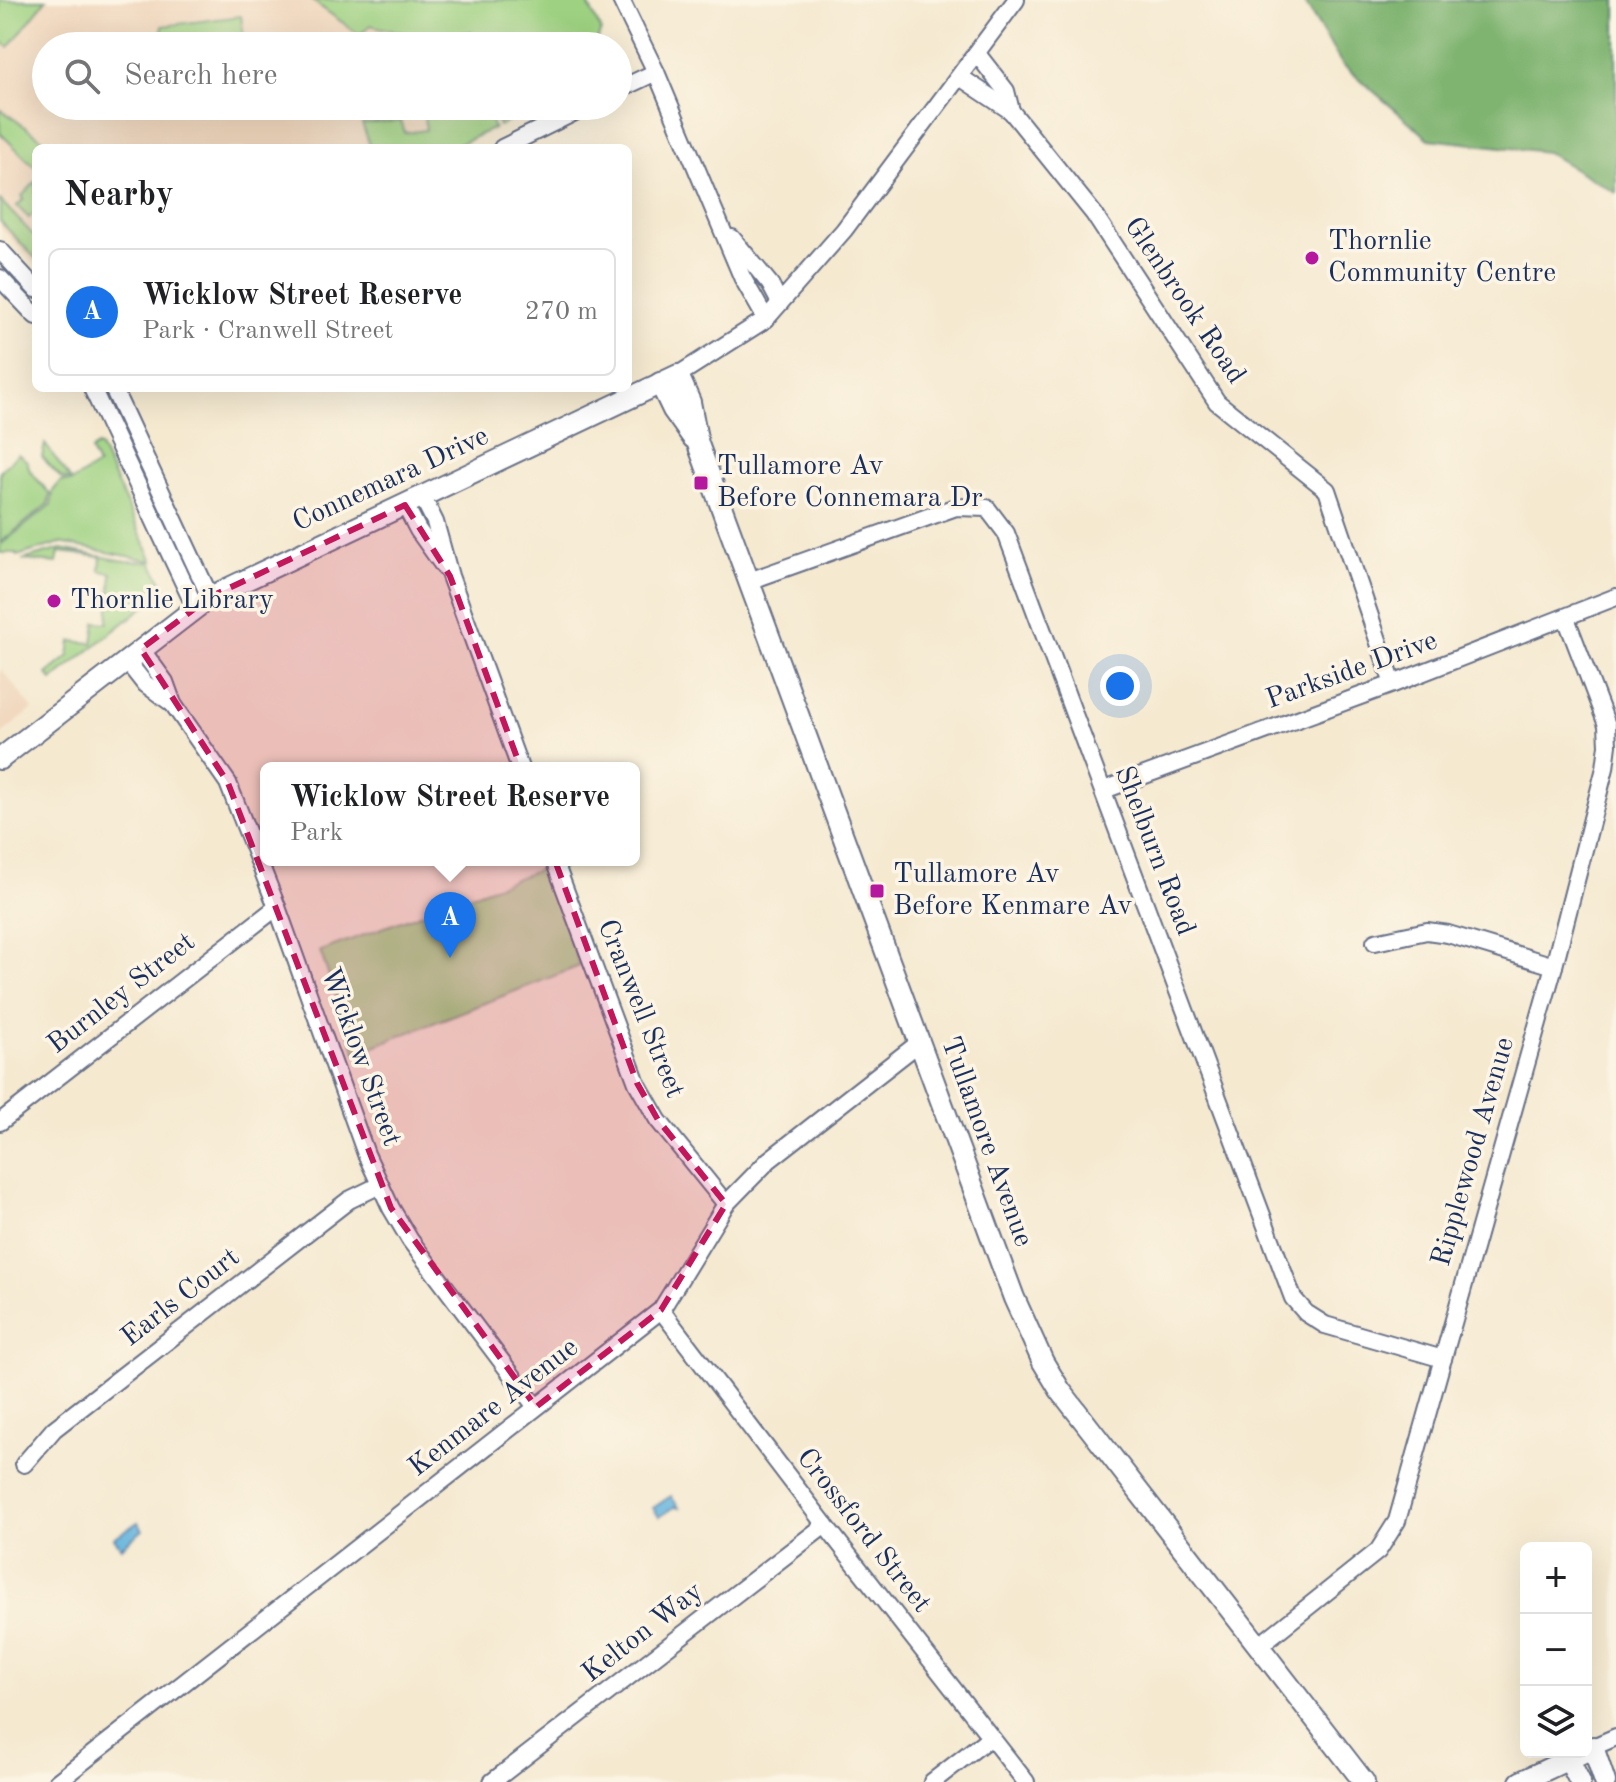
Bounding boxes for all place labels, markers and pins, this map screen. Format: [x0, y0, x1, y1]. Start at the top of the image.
place label: Thornlie Community Centre [1328, 228, 1556, 288]
marker: Thornlie Community Centre [1303, 249, 1321, 267]
place label: Tullamore Av Before Connemara Dr [717, 453, 983, 513]
marker: Tullamore Av Before Connemara Dr [692, 474, 710, 492]
place label: Thornlie Library [70, 587, 274, 615]
marker: Thornlie Library [45, 592, 63, 610]
place label: Tullamore Av Before Kenmare Av [893, 861, 1133, 921]
marker: Tullamore Av Before Kenmare Av [868, 882, 886, 900]
pin: A [424, 892, 476, 958]

